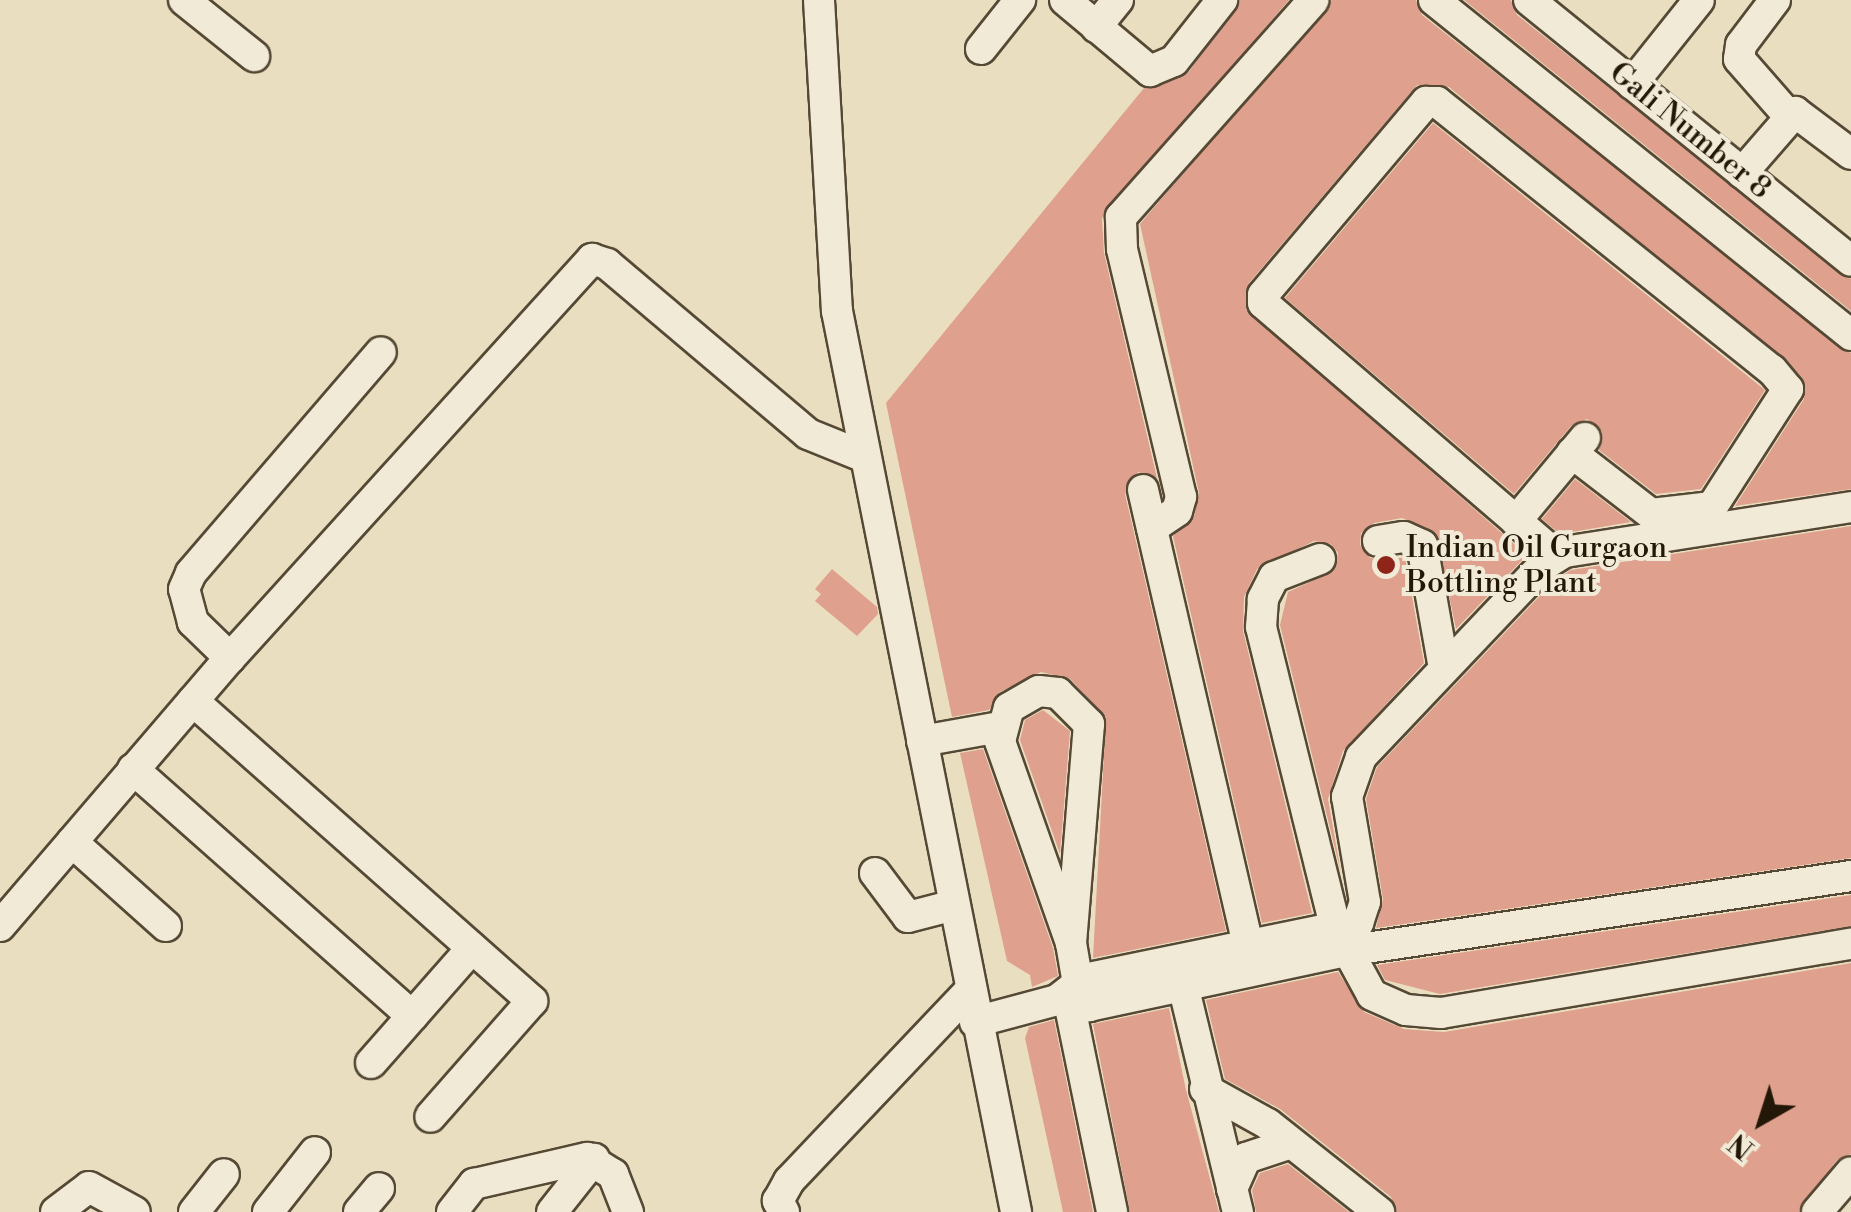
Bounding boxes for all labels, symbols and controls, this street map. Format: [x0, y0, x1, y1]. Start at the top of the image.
street label: Gali Number 8 [1602, 55, 1778, 207]
place label: Indian Oil Gurgaon Bottling Plant [1406, 530, 1667, 600]
marker: Indian Oil Gurgaon Bottling Plant [1375, 554, 1397, 576]
north arrow [1711, 1072, 1811, 1172]
text: N [1722, 1125, 1761, 1166]

